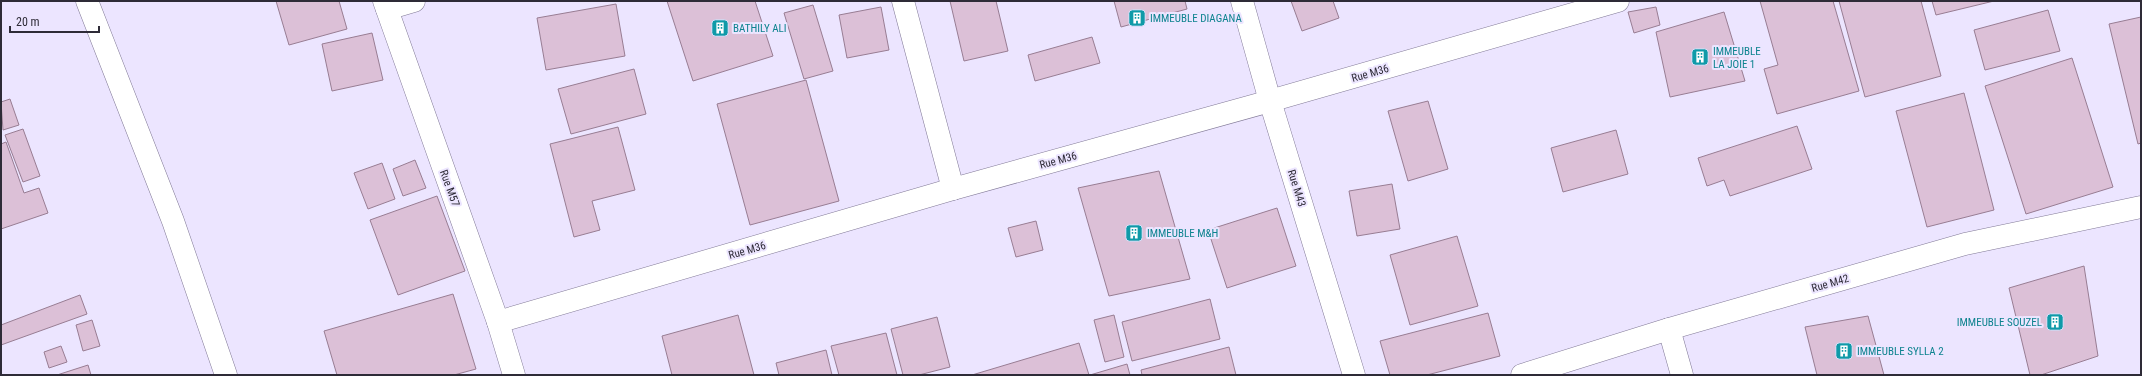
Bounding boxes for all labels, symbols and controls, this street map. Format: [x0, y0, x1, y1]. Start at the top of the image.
scale bar [10, 8, 99, 34]
building icon: IMMEUBLE DIAGANA [1127, 8, 1147, 28]
place label: IMMEUBLE DIAGANA [1150, 12, 1242, 25]
text: 20 m [16, 15, 40, 29]
building icon: BATHILY ALI [710, 18, 730, 38]
place label: BATHILY ALI [733, 22, 787, 35]
place label: IMMEUBLE LA JOIE 1 [1713, 45, 1761, 71]
building icon: IMMEUBLE LA JOIE 1 [1690, 47, 1710, 67]
street label: Rue M36 [1350, 62, 1390, 85]
street label: Rue M36 [1038, 149, 1078, 172]
street label: Rue M57 [437, 168, 462, 208]
street label: Rue M43 [1285, 168, 1308, 208]
building icon: IMMEUBLE M&H [1124, 223, 1144, 243]
place label: IMMEUBLE M&H [1147, 227, 1218, 240]
street label: Rue M36 [727, 239, 767, 262]
street label: Rue M42 [1810, 272, 1850, 295]
building icon: IMMEUBLE SOUZEL [2045, 312, 2065, 332]
place label: IMMEUBLE SOUZEL [1957, 316, 2042, 329]
building icon: IMMEUBLE SYLLA 2 [1834, 341, 1854, 361]
place label: IMMEUBLE SYLLA 2 [1857, 345, 1944, 358]

